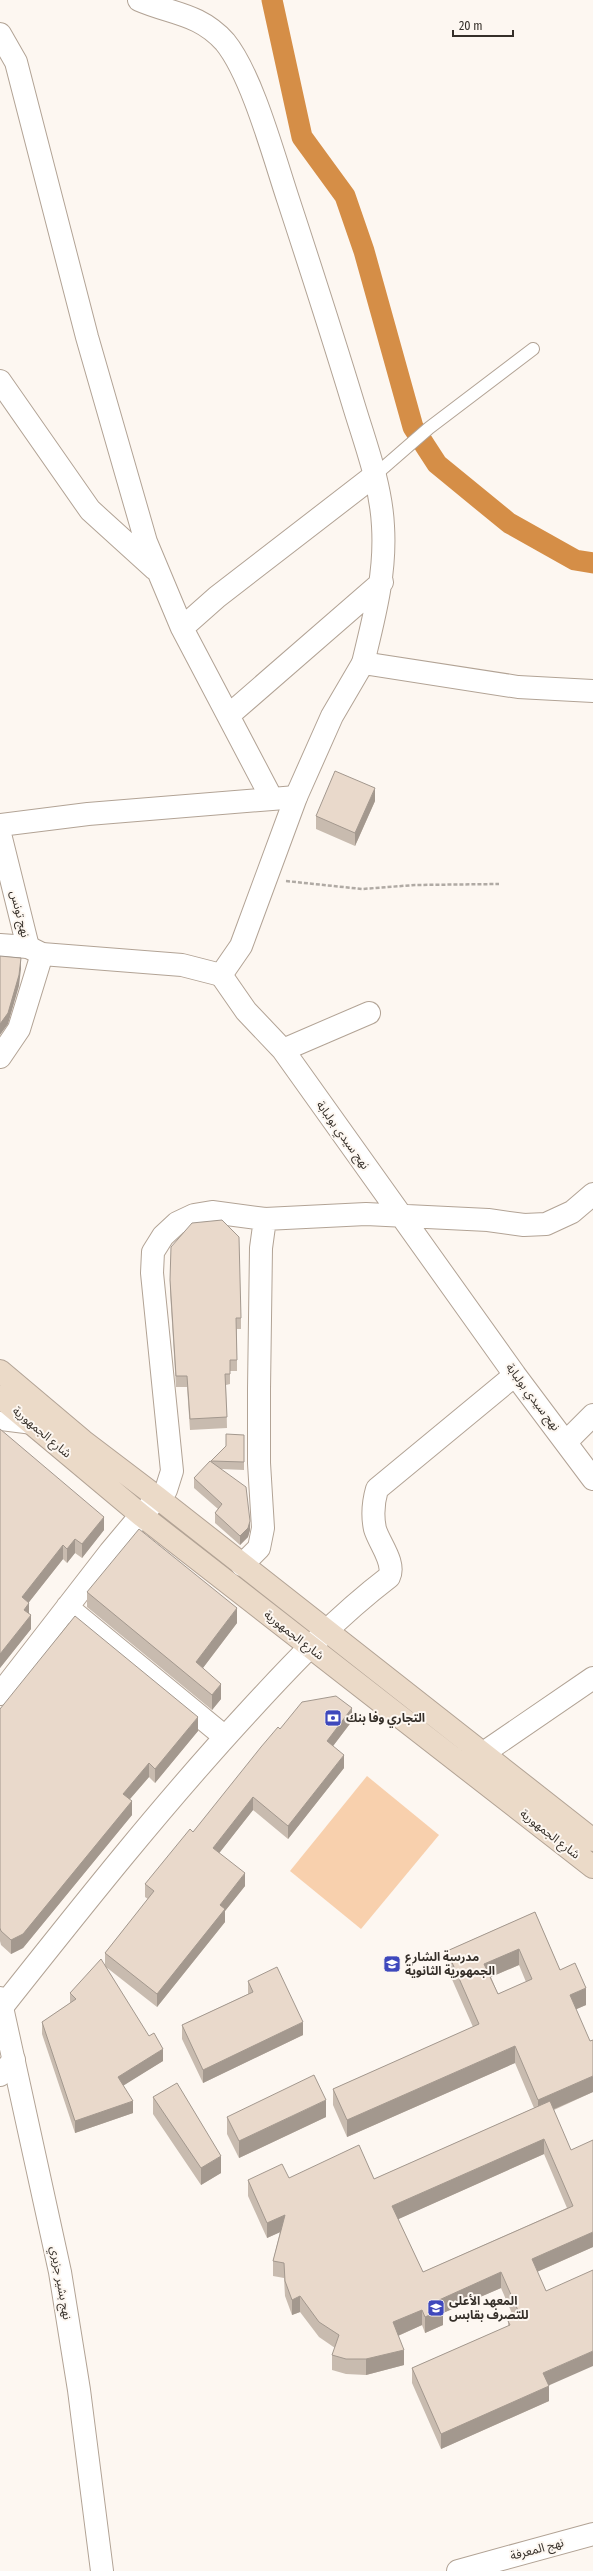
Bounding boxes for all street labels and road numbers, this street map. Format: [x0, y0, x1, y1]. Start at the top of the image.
street label: نهج تونس [6, 889, 33, 939]
street label: نهج سيدي بولبابة [311, 1098, 372, 1173]
street label: نهج سيدي بولبابة [501, 1361, 563, 1435]
street label: شارع الجمهورية [9, 1404, 74, 1462]
street label: شارع الجمهورية [260, 1607, 327, 1664]
street label: شارع الجمهورية [516, 1806, 583, 1863]
street label: نهج بشير جزيري [45, 2245, 74, 2321]
street label: نهج المعرفة [509, 2535, 566, 2565]

